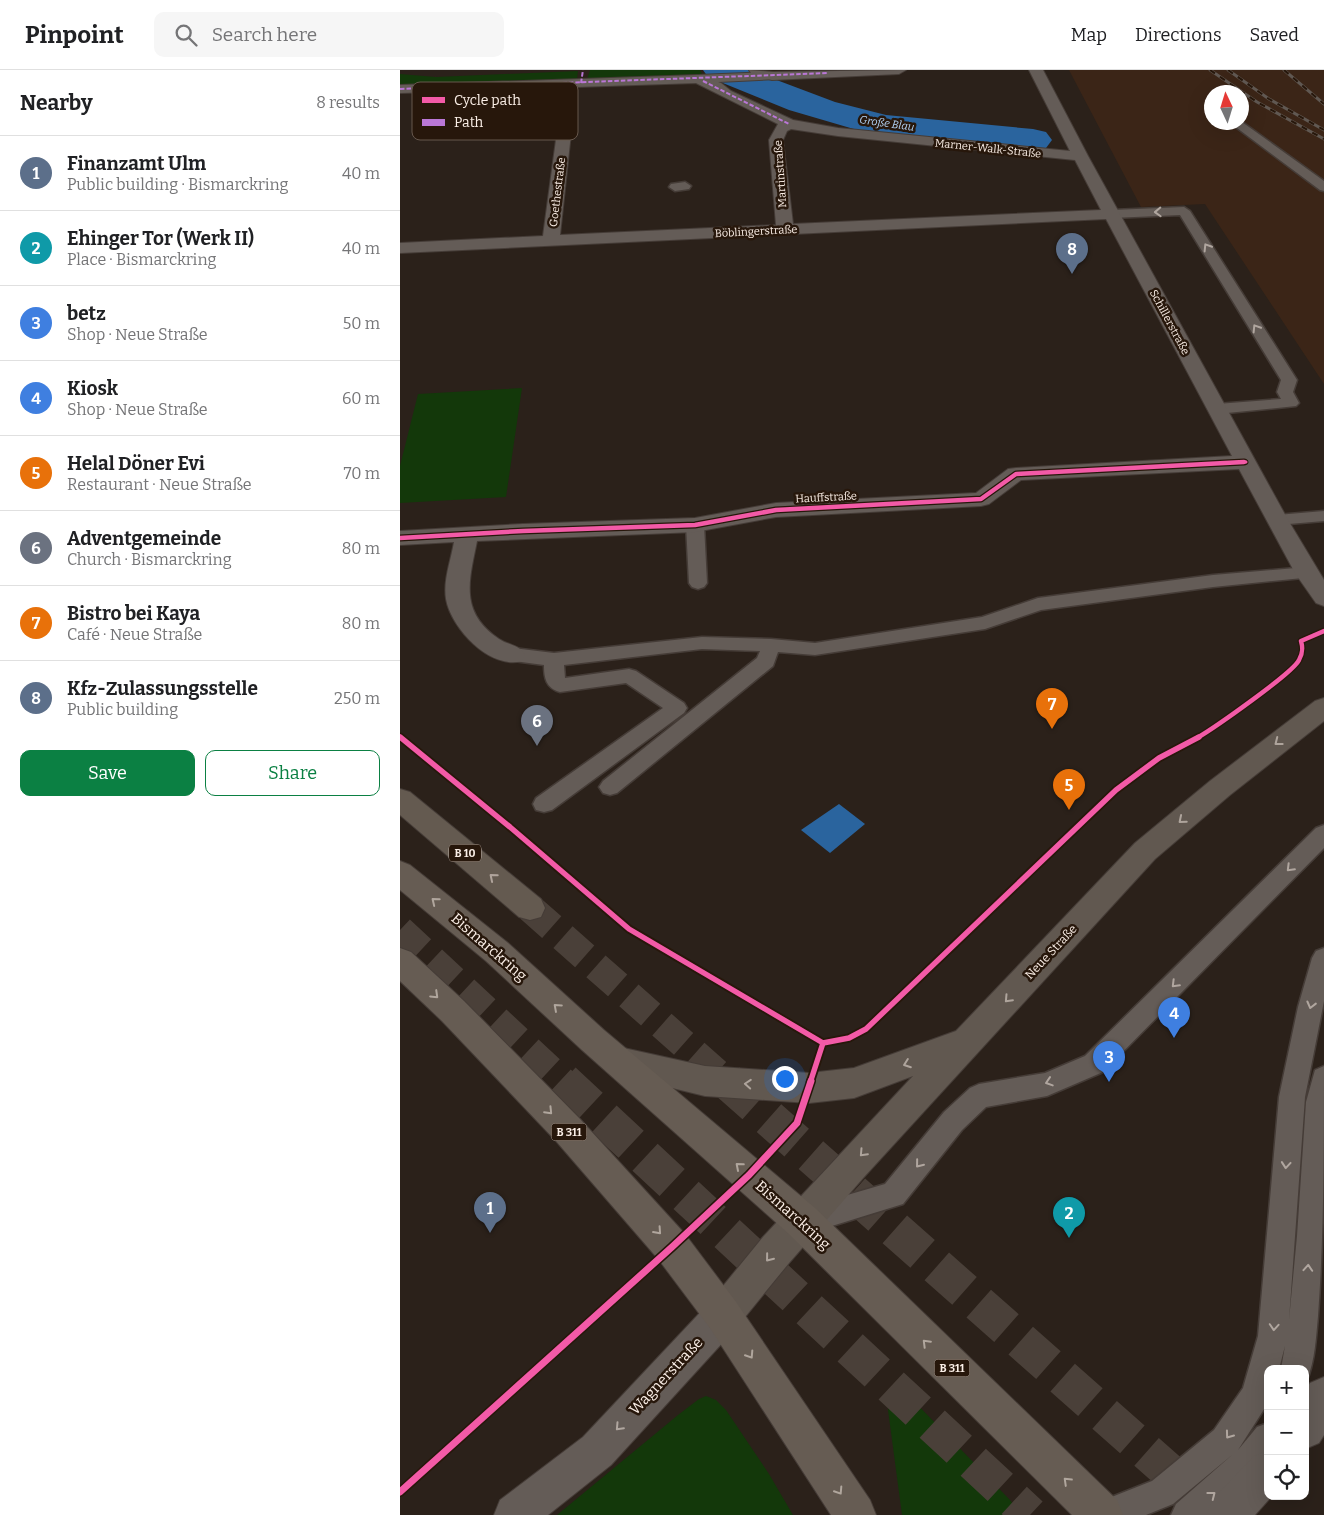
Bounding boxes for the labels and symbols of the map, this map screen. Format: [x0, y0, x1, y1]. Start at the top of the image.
legend [412, 82, 578, 140]
north arrow [1204, 85, 1249, 130]
text: Cycle path [454, 92, 521, 109]
water label: Große Blau [858, 113, 915, 134]
text: Path [454, 114, 484, 131]
street label: Marner-Walk-Straße [934, 136, 1042, 161]
street label: Martinstraße [772, 140, 789, 208]
street label: Goethestraße [547, 157, 568, 228]
one-way arrow [1154, 206, 1162, 217]
street label: Böblingerstraße [714, 223, 798, 240]
pin: 8 [1056, 233, 1088, 274]
one-way arrow [1204, 244, 1214, 253]
street label: Schillerstraße [1147, 287, 1192, 357]
one-way arrow [1253, 324, 1263, 333]
street label: Hauffstraße [795, 489, 857, 506]
pin: 7 [1036, 688, 1068, 729]
pin: 6 [521, 705, 553, 746]
one-way arrow [1275, 737, 1284, 745]
pin: 5 [1053, 769, 1085, 810]
one-way arrow [1179, 814, 1188, 823]
road number: B 10 [449, 844, 481, 861]
one-way arrow [1286, 863, 1295, 872]
one-way arrow [490, 874, 499, 882]
one-way arrow [431, 897, 440, 906]
street label: Bismarckring [448, 909, 530, 985]
street label: Neue Straße [1022, 922, 1080, 982]
one-way arrow [1172, 978, 1181, 987]
one-way arrow [430, 989, 439, 998]
one-way arrow [1005, 993, 1014, 1002]
pin: 4 [1158, 997, 1190, 1038]
one-way arrow [1306, 1000, 1317, 1009]
one-way arrow [554, 1004, 563, 1013]
pin: 3 [1093, 1041, 1125, 1082]
one-way arrow [903, 1058, 911, 1068]
your location [772, 1066, 798, 1092]
one-way arrow [1046, 1076, 1054, 1086]
one-way arrow [744, 1078, 752, 1089]
one-way arrow [543, 1105, 552, 1114]
road number: B 311 [552, 1124, 586, 1140]
one-way arrow [860, 1147, 869, 1156]
one-way arrow [915, 1158, 924, 1167]
one-way arrow [1281, 1161, 1292, 1169]
one-way arrow [735, 1163, 744, 1172]
street label: Bismarckring [752, 1177, 834, 1253]
pin: 1 [474, 1192, 506, 1233]
pin: 2 [1053, 1197, 1085, 1238]
one-way arrow [652, 1226, 661, 1235]
one-way arrow [767, 1252, 775, 1261]
one-way arrow [1303, 1264, 1314, 1272]
one-way arrow [1268, 1323, 1279, 1331]
street label: Wagnerstraße [626, 1334, 706, 1418]
one-way arrow [923, 1340, 932, 1349]
one-way arrow [744, 1350, 753, 1359]
road number: B 311 [934, 1360, 970, 1376]
one-way arrow [616, 1422, 625, 1431]
one-way arrow [1226, 1429, 1235, 1439]
one-way arrow [1064, 1478, 1073, 1487]
one-way arrow [833, 1486, 843, 1495]
one-way arrow [1206, 1493, 1215, 1501]

